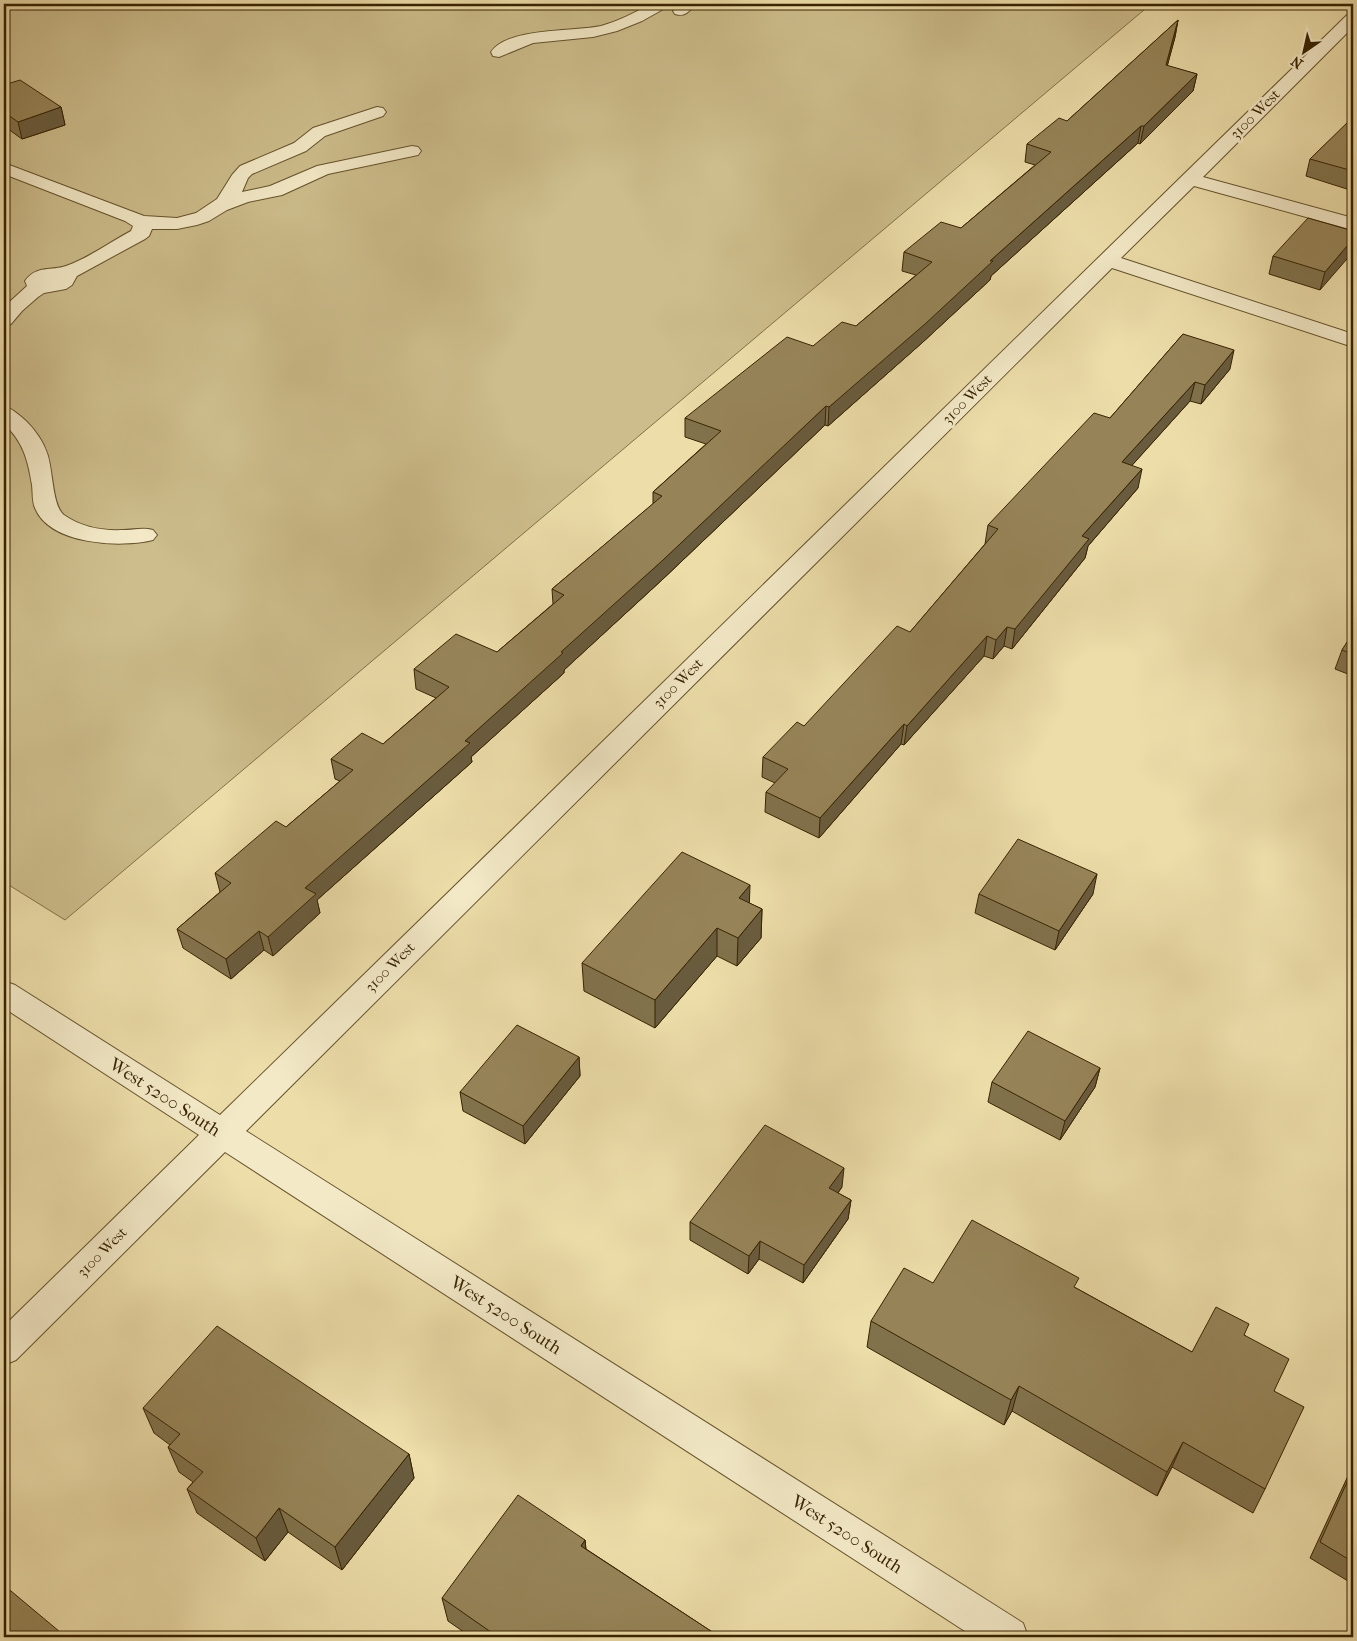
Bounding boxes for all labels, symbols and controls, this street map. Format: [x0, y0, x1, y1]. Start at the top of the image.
north arrow [1280, 28, 1330, 78]
text: N [1288, 52, 1306, 72]
street label: 3100 West [1226, 85, 1284, 143]
street label: 3100 West [938, 370, 996, 428]
street label: 3100 West [649, 654, 707, 712]
street label: 3100 West [361, 938, 419, 996]
street label: West 5200 South [104, 1053, 224, 1141]
street label: 3100 West [73, 1223, 131, 1281]
street label: West 5200 South [445, 1271, 565, 1359]
street label: West 5200 South [786, 1490, 906, 1578]

